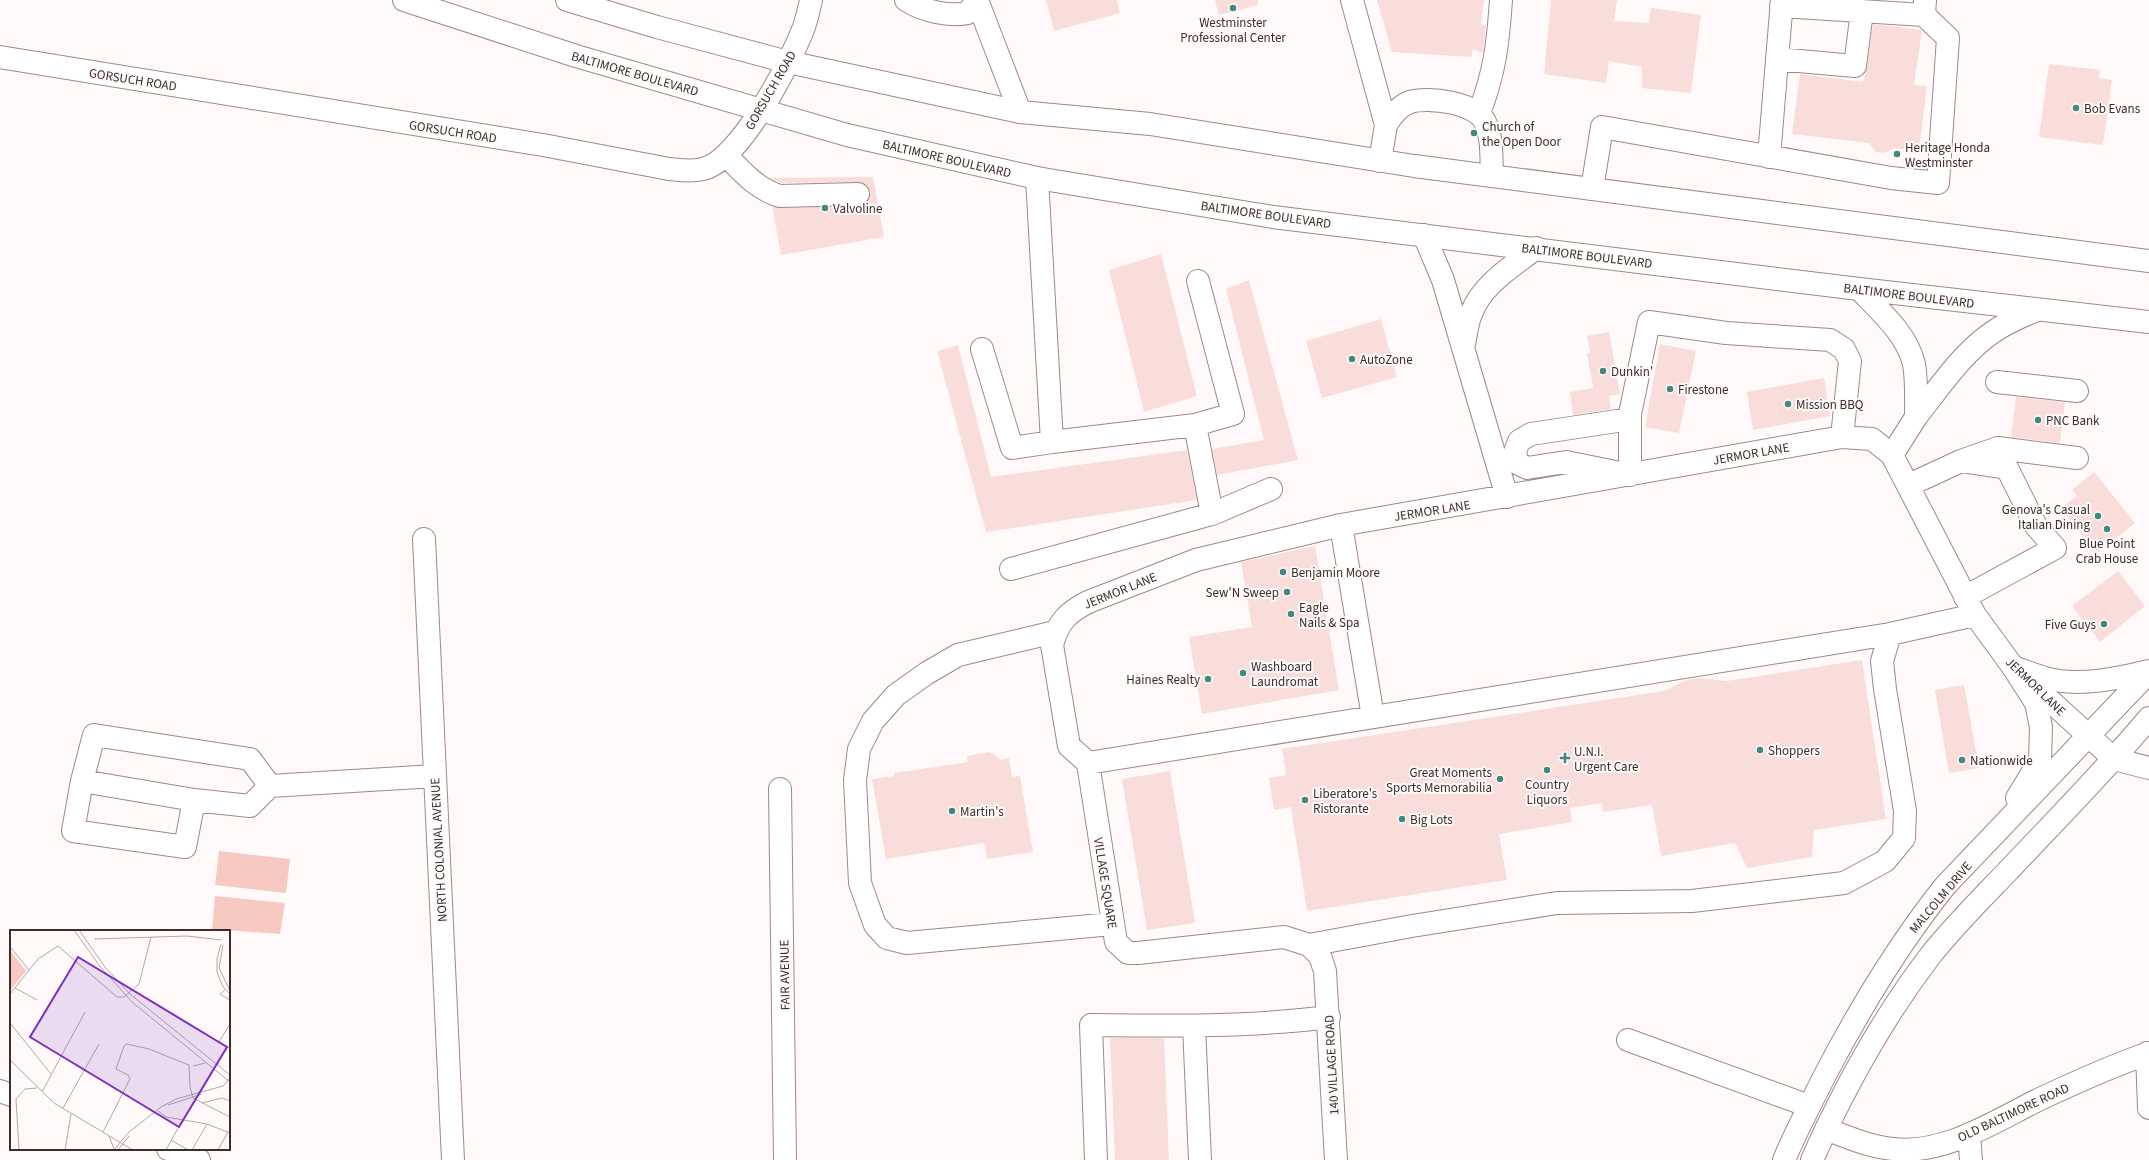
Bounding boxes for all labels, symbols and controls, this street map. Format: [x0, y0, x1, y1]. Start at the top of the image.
marker: Westminster Professional Center [1228, 3, 1238, 13]
place label: Westminster Professional Center [1180, 14, 1286, 47]
street label: BALTIMORE BOULEVARD [569, 47, 700, 101]
street label: GORSUCH ROAD [741, 48, 801, 133]
street label: GORSUCH ROAD [88, 64, 178, 96]
place label: Bob Evans [2084, 100, 2141, 118]
marker: Bob Evans [2071, 103, 2081, 113]
street label: GORSUCH ROAD [408, 116, 498, 148]
place label: Church of the Open Door [1482, 118, 1562, 151]
marker: Church of the Open Door [1469, 128, 1479, 138]
street label: BALTIMORE BOULEVARD [881, 135, 1013, 183]
place label: Heritage Honda Westminster [1905, 139, 1990, 172]
marker: Heritage Honda Westminster [1892, 149, 1902, 159]
street label: BALTIMORE BOULEVARD [1199, 197, 1332, 233]
place label: Valvoline [833, 200, 882, 218]
marker: Valvoline [820, 203, 830, 213]
street label: BALTIMORE BOULEVARD [1520, 239, 1653, 273]
street label: BALTIMORE BOULEVARD [1842, 279, 1975, 313]
place label: AutoZone [1360, 351, 1413, 369]
marker: AutoZone [1347, 354, 1357, 364]
place label: Dunkin' [1611, 363, 1653, 381]
marker: Dunkin' [1598, 366, 1608, 376]
place label: Firestone [1678, 381, 1728, 399]
marker: Firestone [1665, 384, 1675, 394]
place label: Mission BBQ [1796, 396, 1864, 414]
marker: Mission BBQ [1783, 399, 1793, 409]
place label: PNC Bank [2046, 412, 2100, 430]
marker: PNC Bank [2033, 415, 2043, 425]
street label: JERMOR LANE [1712, 438, 1791, 470]
street label: JERMOR LANE [1393, 496, 1472, 526]
place label: Genova's Casual Italian Dining [2002, 501, 2090, 534]
marker: Genova's Casual Italian Dining [2093, 511, 2103, 521]
marker: Blue Point Crab House [2102, 524, 2112, 534]
place label: Blue Point Crab House [2076, 535, 2138, 568]
place label: Benjamin Moore [1291, 564, 1380, 582]
marker: Benjamin Moore [1278, 567, 1288, 577]
street label: JERMOR LANE [1081, 568, 1160, 614]
place label: Sew'N Sweep [1206, 584, 1279, 602]
marker: Sew'N Sweep [1282, 587, 1292, 597]
place label: Eagle Nails & Spa [1299, 599, 1360, 632]
marker: Eagle Nails & Spa [1286, 609, 1296, 619]
place label: Five Guys [2045, 616, 2097, 634]
marker: Five Guys [2099, 619, 2109, 629]
street label: JERMOR LANE [2001, 653, 2069, 720]
place label: Washboard Laundromat [1251, 658, 1319, 691]
marker: Washboard Laundromat [1238, 668, 1248, 678]
place label: Haines Realty [1126, 671, 1200, 689]
marker: Haines Realty [1203, 674, 1213, 684]
place label: Shoppers [1768, 742, 1820, 760]
place label: U.N.I. Urgent Care [1574, 743, 1639, 776]
marker: Shoppers [1755, 745, 1765, 755]
marker: U.N.I. Urgent Care [1559, 752, 1571, 764]
place label: Nationwide [1970, 752, 2033, 770]
marker: Nationwide [1957, 755, 1967, 765]
place label: Great Moments Sports Memorabilia [1386, 764, 1493, 797]
marker: Country Liquors [1542, 765, 1552, 775]
marker: Great Moments Sports Memorabilia [1495, 774, 1505, 784]
place label: Country Liquors [1525, 776, 1569, 809]
street label: NORTH COLONIAL AVENUE [426, 777, 452, 923]
place label: Liberatore's Ristorante [1313, 785, 1378, 818]
marker: Liberatore's Ristorante [1300, 795, 1310, 805]
place label: Martin's [960, 803, 1004, 821]
marker: Martin's [947, 806, 957, 816]
place label: Big Lots [1410, 811, 1453, 829]
marker: Big Lots [1397, 814, 1407, 824]
street label: VILLAGE SQUARE [1089, 836, 1121, 930]
street label: MALCOLM DRIVE [1905, 858, 1976, 937]
inset map [10, 930, 230, 1150]
street label: FAIR AVENUE [775, 939, 795, 1010]
street label: 140 VILLAGE ROAD [1320, 1014, 1344, 1115]
street label: OLD BALTIMORE ROAD [1955, 1079, 2072, 1147]

